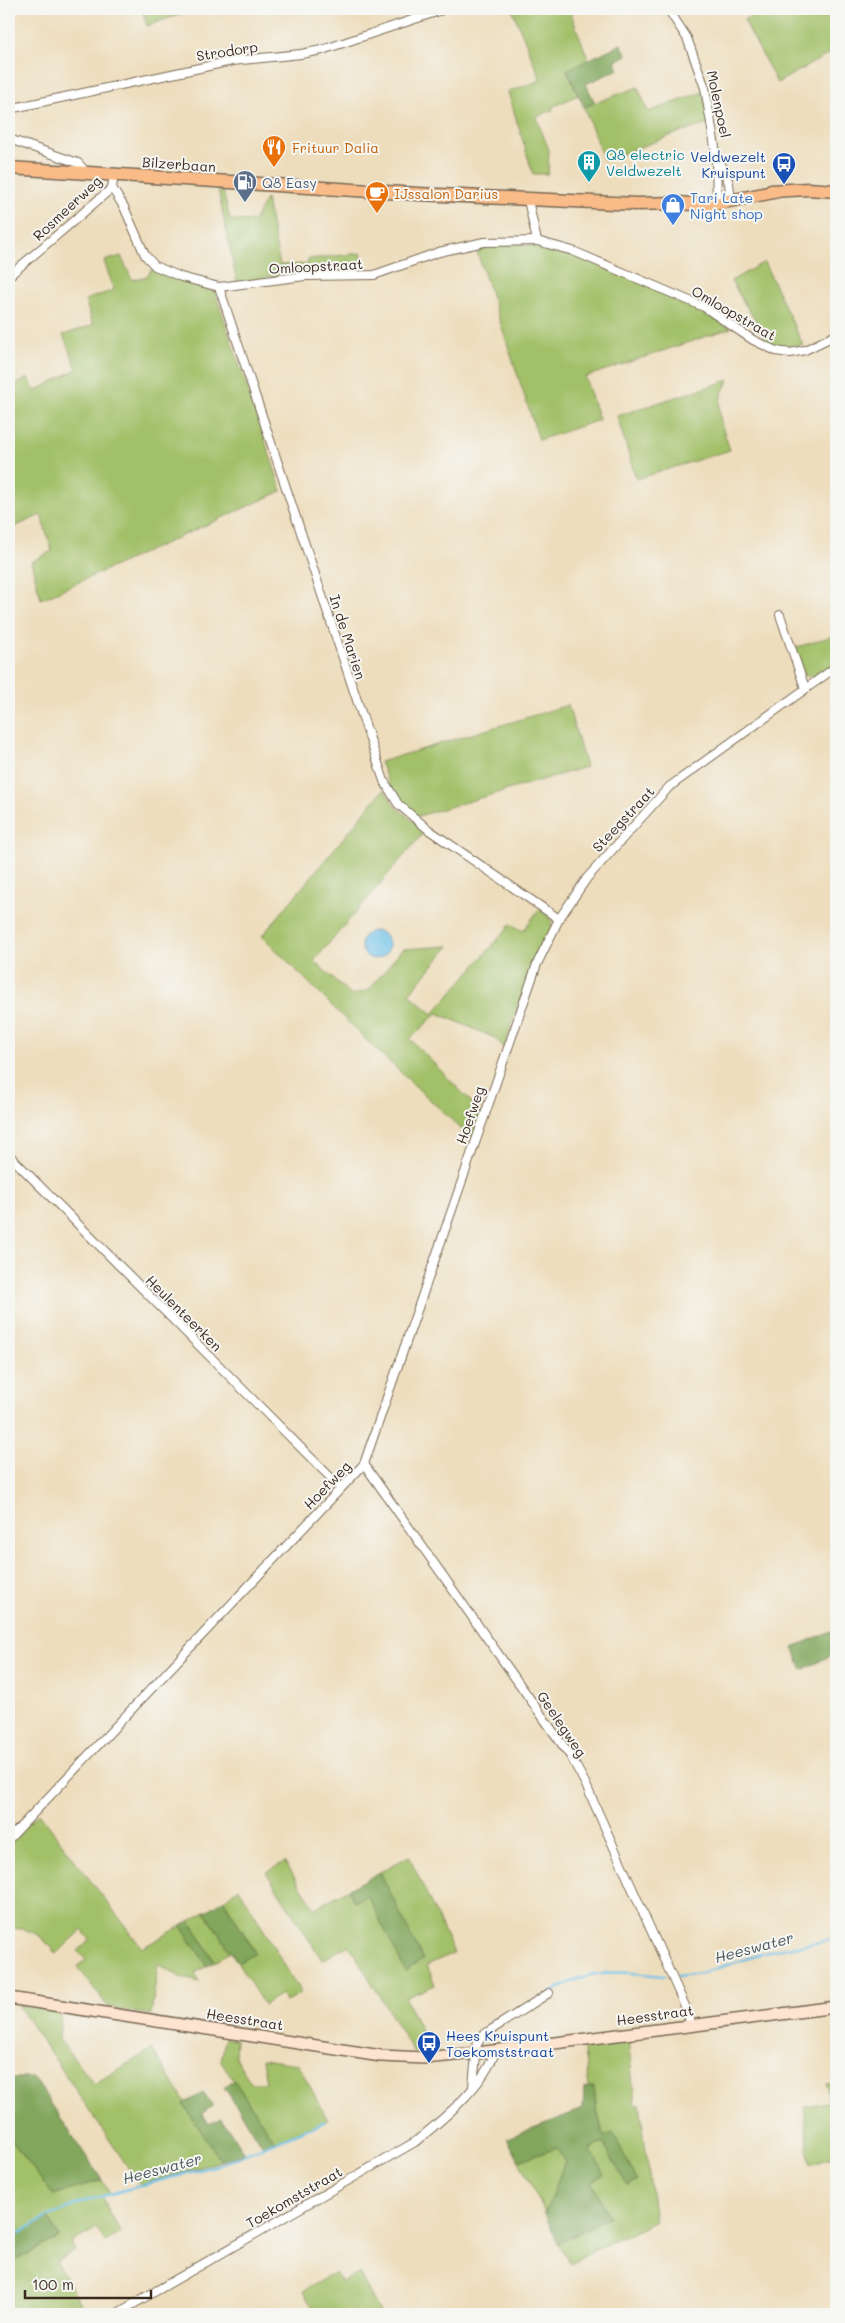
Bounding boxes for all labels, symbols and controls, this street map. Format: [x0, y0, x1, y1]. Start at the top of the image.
street label: Strodorp [195, 37, 259, 65]
street label: Molenpoel [703, 69, 735, 139]
restaurant icon: Frituur Dalia [261, 134, 287, 168]
place label: Frituur Dalia [292, 138, 379, 157]
place label: Q8 electric Veldwezelt [606, 145, 685, 180]
place label: Veldwezelt Kruispunt [690, 147, 766, 182]
building icon: Q8 electric Veldwezelt [576, 149, 602, 183]
bus stop icon: Veldwezelt Kruispunt [771, 151, 797, 185]
street label: Bilzerbaan [141, 152, 217, 176]
fuel station icon: Q8 Easy [232, 169, 258, 203]
street label: Rosmeerweg [29, 171, 105, 245]
place label: Q8 Easy [262, 173, 317, 192]
cafe icon: IJssalon Darius [364, 180, 390, 214]
place label: IJssalon Darius [394, 184, 498, 203]
place label: Tari Late Night shop [690, 188, 763, 223]
shop icon: Tari Late Night shop [660, 192, 686, 226]
street label: Omloopstraat [268, 254, 364, 278]
street label: Omloopstraat [688, 281, 780, 345]
street label: In de Marien [325, 592, 371, 682]
street label: Steegstraat [588, 782, 658, 856]
street label: Hoefweg [451, 1084, 489, 1146]
street label: Heulenteerken [142, 1271, 226, 1355]
street label: Hoefweg [299, 1457, 355, 1513]
street label: Geelegweg [533, 1687, 591, 1761]
water label: Heeswater [712, 1927, 796, 1967]
street label: Heesstraat [615, 2000, 695, 2030]
street label: Heesstraat [205, 2004, 285, 2034]
place label: Hees Kruispunt Toekomststraat [446, 2026, 554, 2061]
bus stop icon: Hees Kruispunt Toekomststraat [416, 2030, 442, 2064]
water label: Heeswater [120, 2148, 204, 2188]
street label: Toekomststraat [242, 2162, 346, 2232]
scale bar [25, 2268, 151, 2300]
text: 100 m [32, 2274, 74, 2294]

